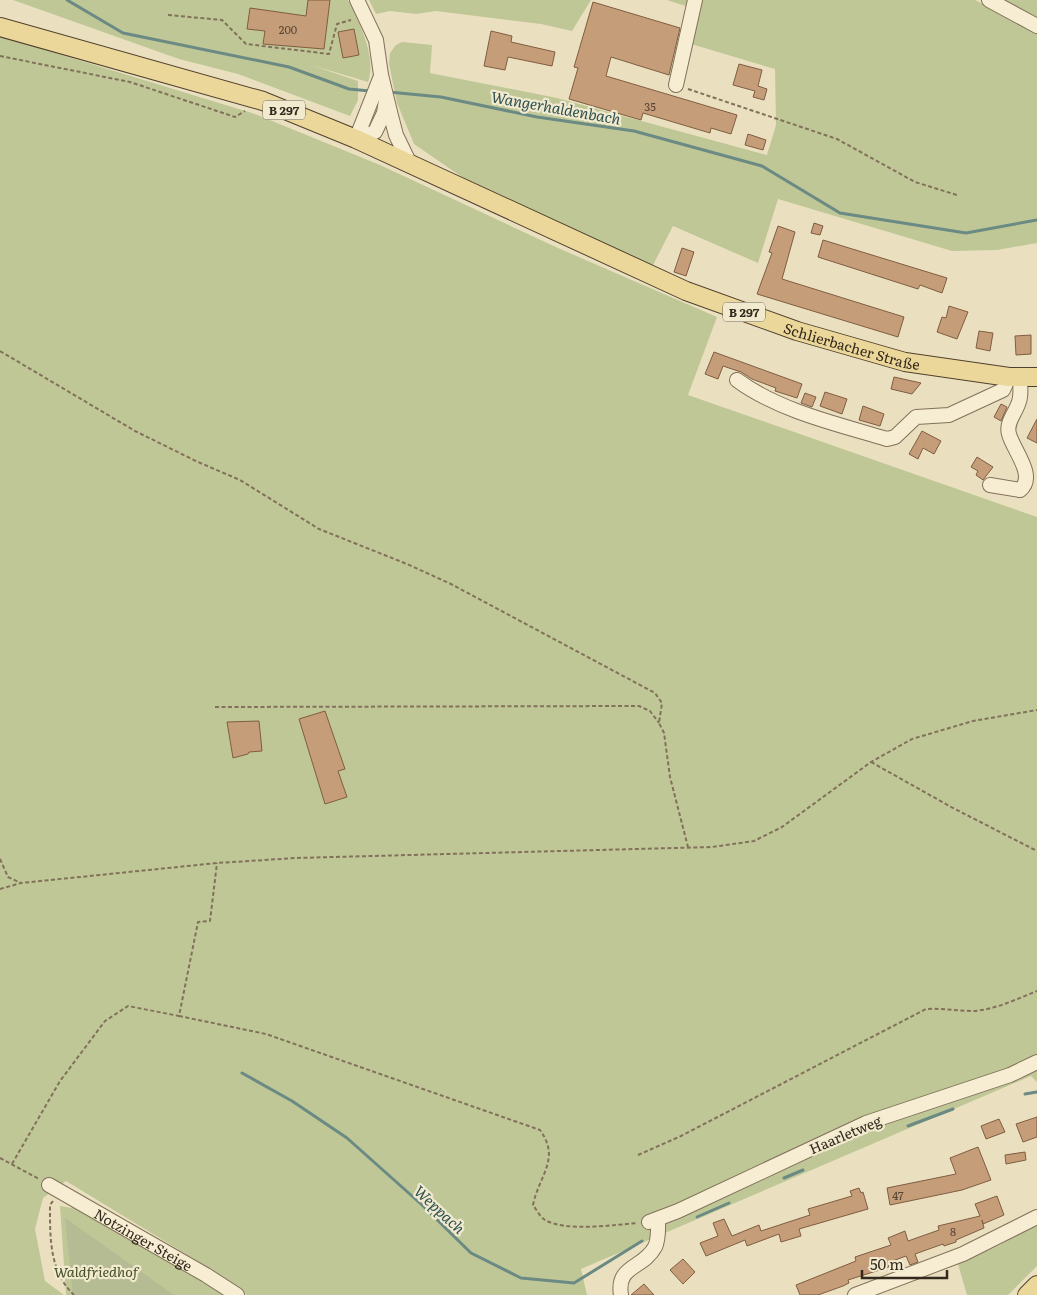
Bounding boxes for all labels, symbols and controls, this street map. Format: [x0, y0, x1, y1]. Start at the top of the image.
house number: 200 [279, 21, 297, 37]
water label: Wangerhaldenbach [489, 84, 623, 130]
house number: 35 [644, 98, 656, 114]
road number: B 297 [263, 100, 305, 120]
road number: B 297 [723, 302, 765, 322]
street label: Schlierbacher Straße [781, 317, 921, 374]
street label: Haarletweg [806, 1110, 884, 1158]
water label: Weppach [409, 1179, 471, 1239]
house number: 47 [892, 1187, 904, 1203]
street label: Notzinger Steige [91, 1203, 196, 1275]
house number: 8 [950, 1223, 956, 1239]
scale bar [862, 1248, 947, 1280]
text: 50 m [870, 1252, 904, 1275]
park label: Waldfriedhof [54, 1261, 140, 1281]

